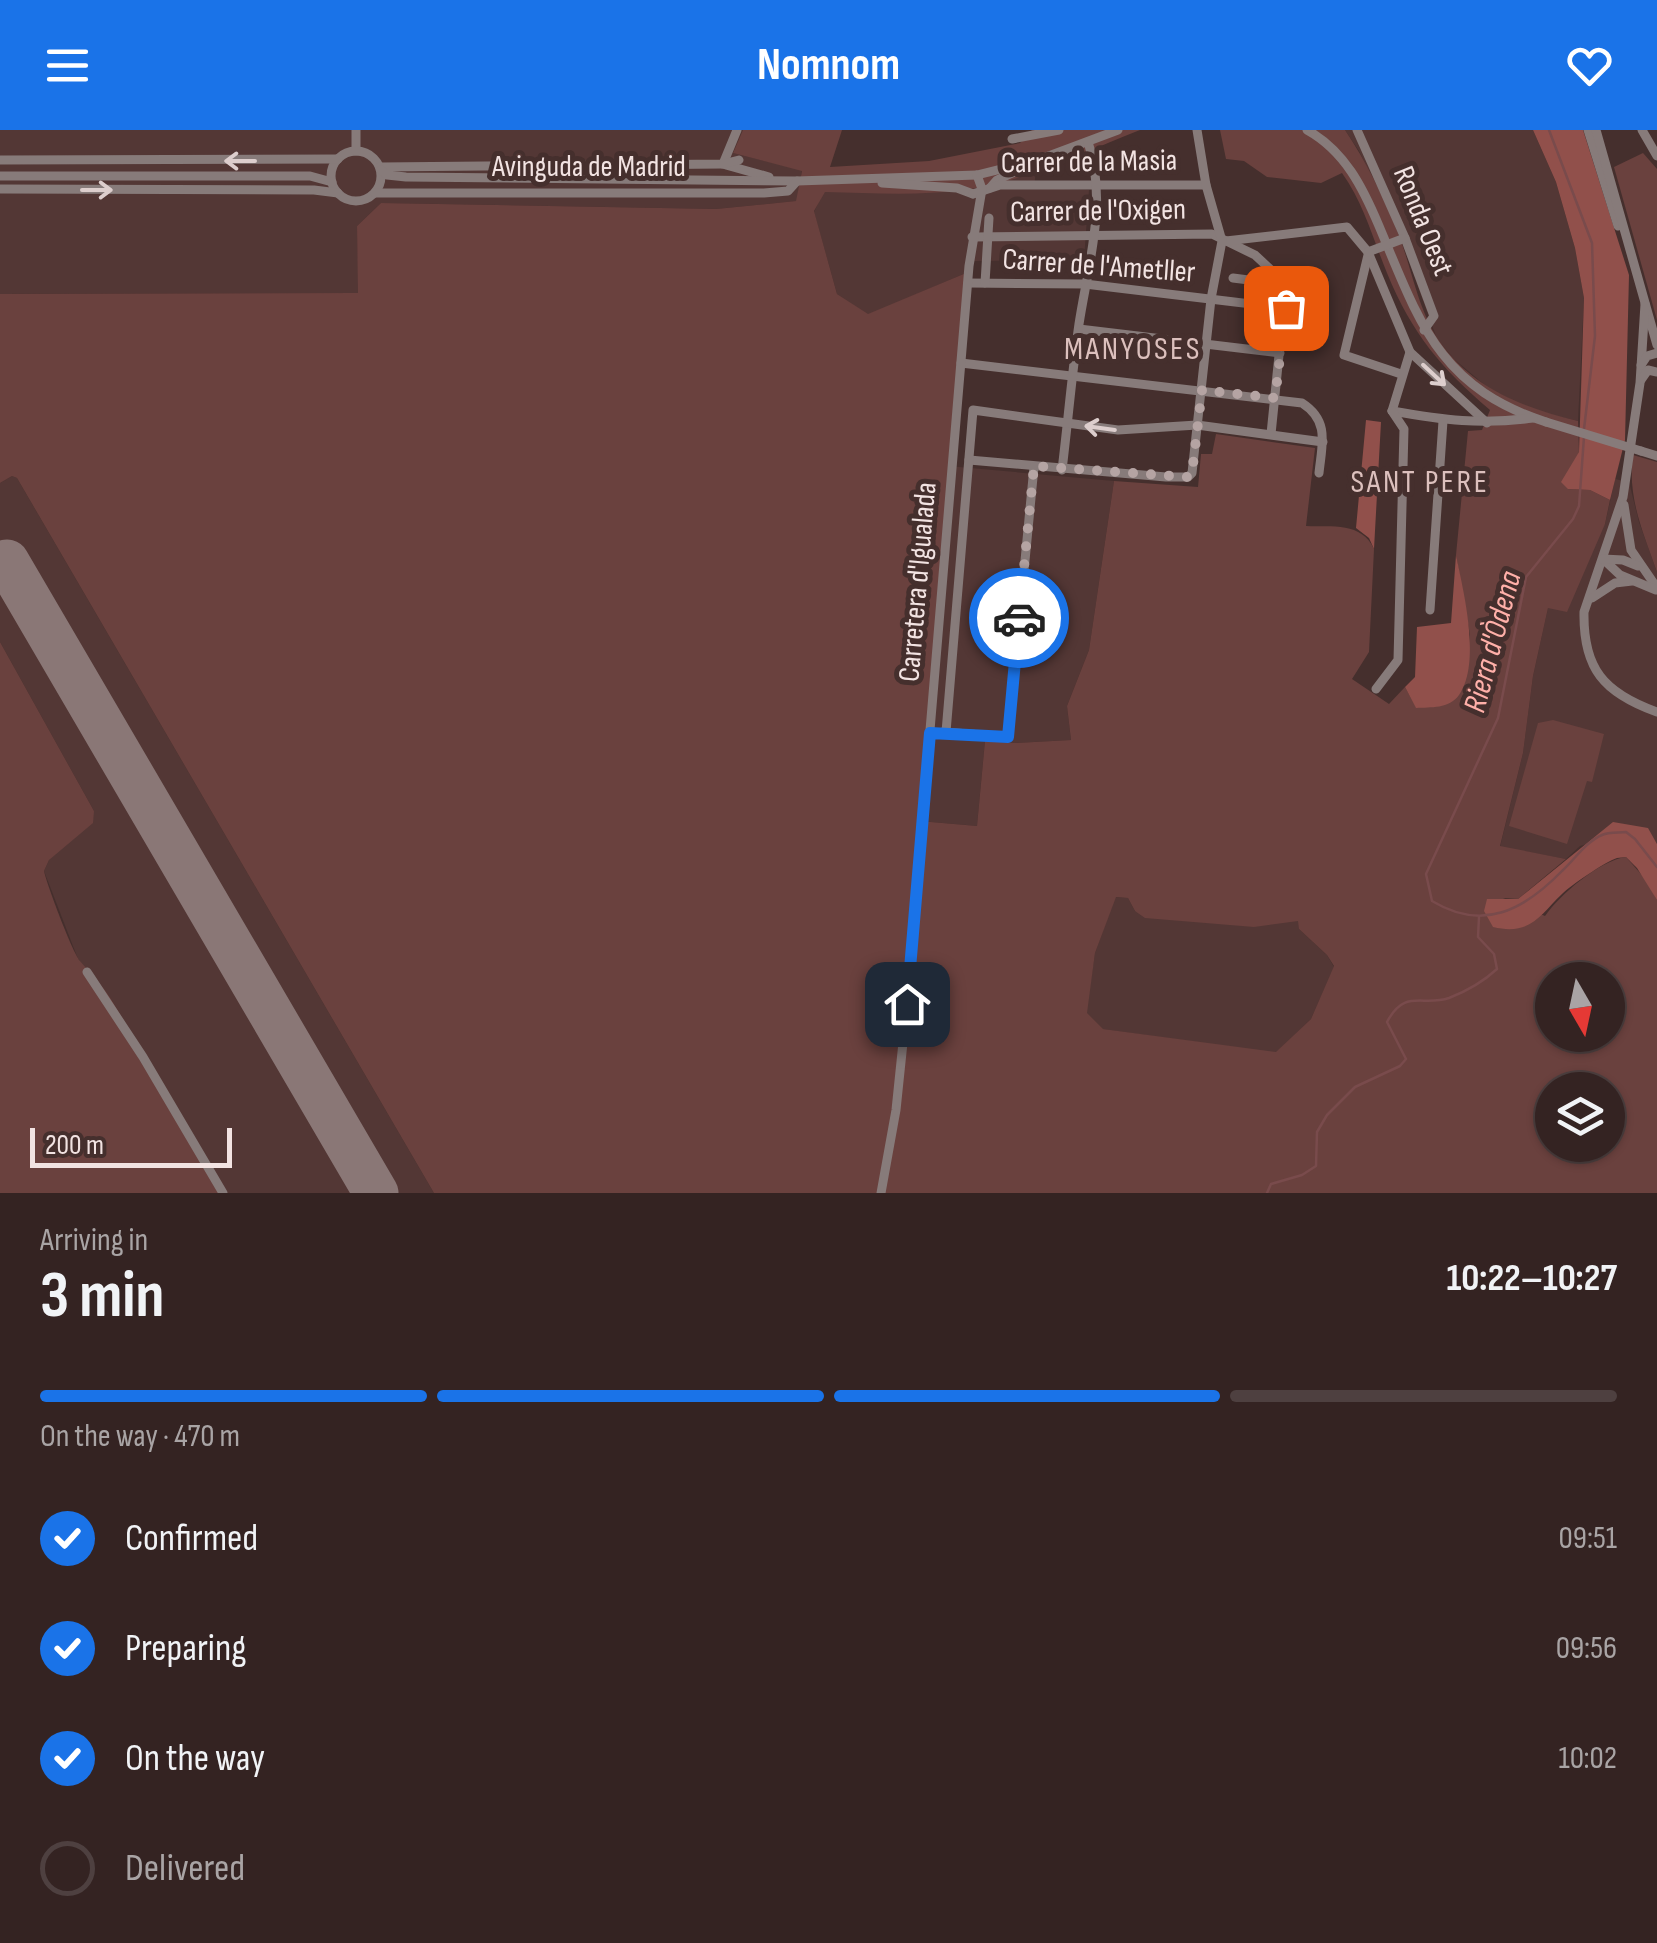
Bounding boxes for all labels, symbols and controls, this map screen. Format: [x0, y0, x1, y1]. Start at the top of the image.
icon: menu [40, 38, 95, 93]
text: Nomnom [757, 38, 900, 93]
icon: heart [1562, 38, 1617, 93]
street label: Carrer de la Masia [1001, 142, 1177, 182]
street label: Avinguda de Madrid [491, 149, 686, 185]
one-way arrow [225, 152, 257, 171]
street label: Ronda Oest [1385, 161, 1461, 281]
one-way arrow [80, 180, 113, 200]
street label: Carrer de l'Oxigen [1010, 191, 1186, 231]
street label: Carrer de l'Ametller [1001, 241, 1197, 291]
pin [1244, 266, 1329, 351]
icon: bag [1259, 281, 1314, 336]
district label: MANYOSES [1064, 330, 1202, 369]
one-way arrow [1422, 363, 1446, 387]
one-way arrow [1084, 418, 1117, 436]
district label: SANT PERE [1351, 463, 1489, 502]
street label: Carretera d'Igualada [891, 481, 945, 683]
water label: Riera d'Òdena [1455, 567, 1531, 717]
courier [969, 568, 1069, 668]
icon: car [992, 591, 1047, 646]
pin [865, 962, 950, 1047]
north arrow [1535, 962, 1625, 1052]
map controls [1535, 962, 1625, 1162]
icon: home [880, 977, 935, 1032]
button: layers [1535, 1072, 1625, 1162]
scale bar [30, 1123, 232, 1168]
text: 200 m [45, 1129, 104, 1162]
text: Arriving in [40, 1221, 148, 1260]
text: 10:22–10:27 [1446, 1256, 1617, 1301]
text: 3 min [40, 1258, 164, 1336]
text: On the way · 470 m [40, 1417, 240, 1456]
icon: check [40, 1511, 95, 1566]
text: Confirmed [125, 1516, 258, 1561]
text: 09:51 [1558, 1519, 1617, 1558]
icon: check [40, 1621, 95, 1676]
text: Preparing [125, 1626, 246, 1671]
text: 09:56 [1556, 1629, 1617, 1668]
icon: check [40, 1731, 95, 1786]
text: On the way [125, 1736, 265, 1781]
text: 10:02 [1558, 1739, 1617, 1778]
text: Delivered [125, 1846, 245, 1891]

